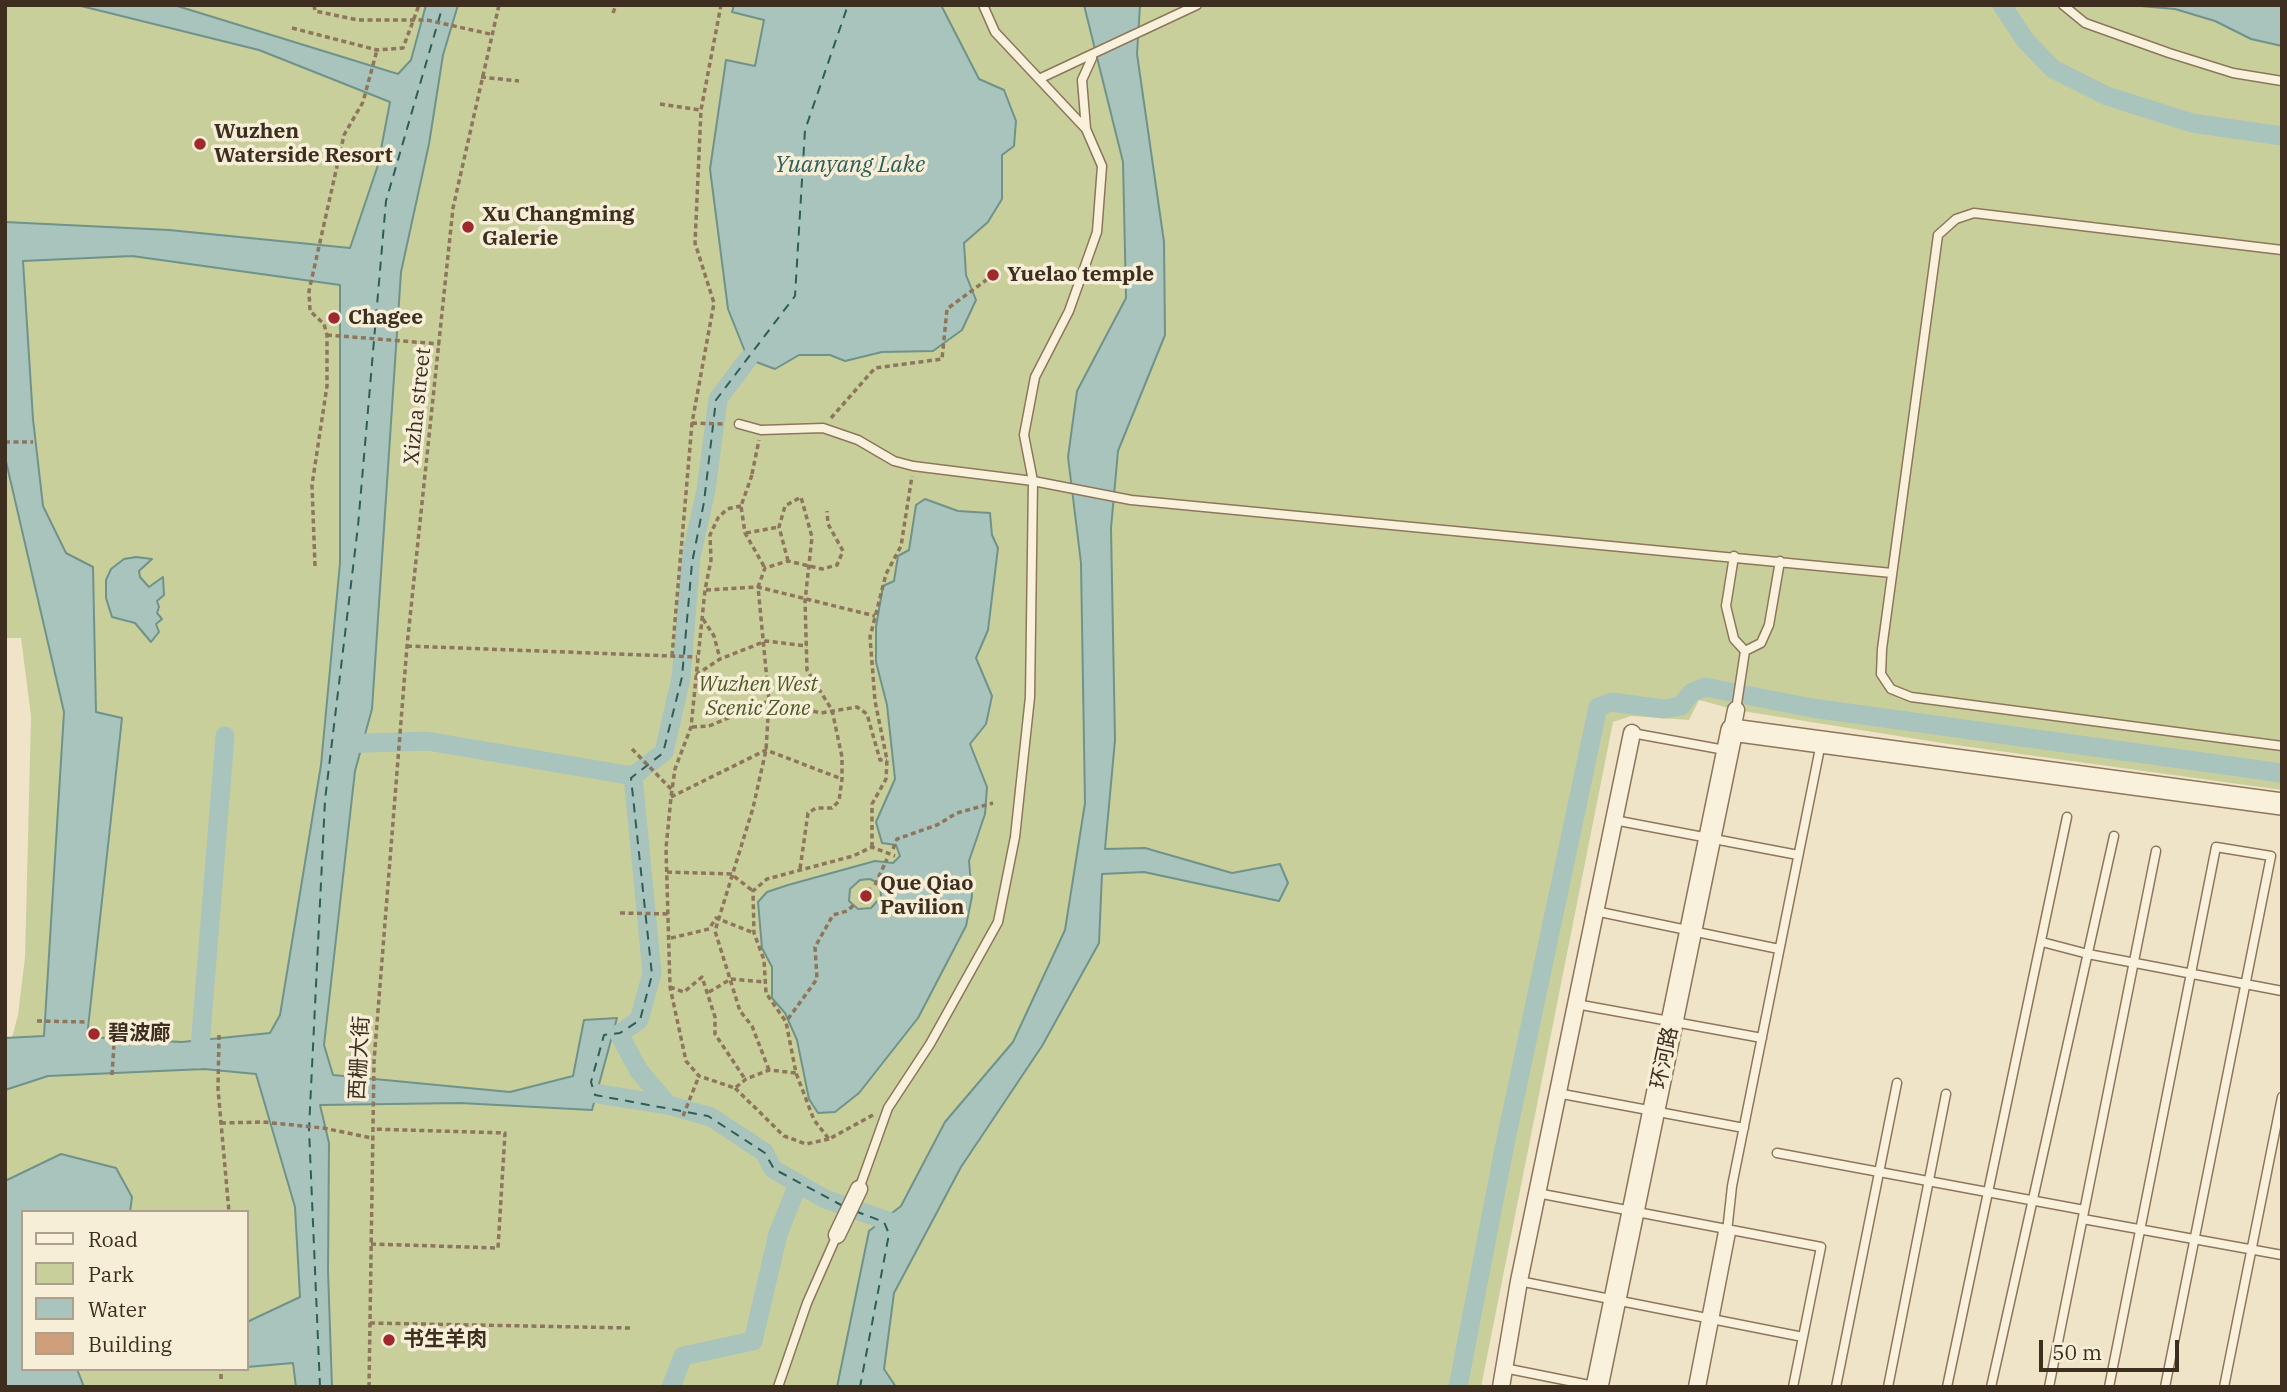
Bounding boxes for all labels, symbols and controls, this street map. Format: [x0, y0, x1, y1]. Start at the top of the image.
place label: Wuzhen Waterside Resort [214, 119, 393, 169]
marker: Wuzhen Waterside Resort [192, 136, 208, 152]
water label: Yuanyang Lake [775, 151, 925, 179]
place label: Xu Changming Galerie [482, 202, 635, 252]
marker: Xu Changming Galerie [460, 219, 476, 235]
place label: Yuelao temple [1007, 262, 1154, 288]
marker: Yuelao temple [985, 267, 1001, 283]
place label: Chagee [348, 305, 423, 331]
marker: Chagee [326, 310, 342, 326]
street label: Xizha street [399, 346, 437, 466]
park label: Wuzhen West Scenic Zone [698, 672, 818, 722]
place label: Que Qiao Pavilion [880, 871, 974, 921]
marker: Que Qiao Pavilion [858, 888, 874, 904]
street label: 西栅大街 [345, 1015, 375, 1101]
place label: 碧波廊 [108, 1021, 171, 1047]
street label: 环河路 [1646, 1025, 1684, 1091]
marker: 碧波廊 [86, 1026, 102, 1042]
legend [21, 1210, 248, 1371]
text: Road [88, 1225, 138, 1253]
text: Park [88, 1260, 134, 1288]
text: Water [88, 1295, 146, 1323]
scale bar [2042, 1326, 2182, 1370]
place label: 书生羊肉 [403, 1327, 487, 1353]
text: Building [88, 1330, 172, 1358]
marker: 书生羊肉 [381, 1332, 397, 1348]
text: 50 m [2052, 1338, 2102, 1366]

